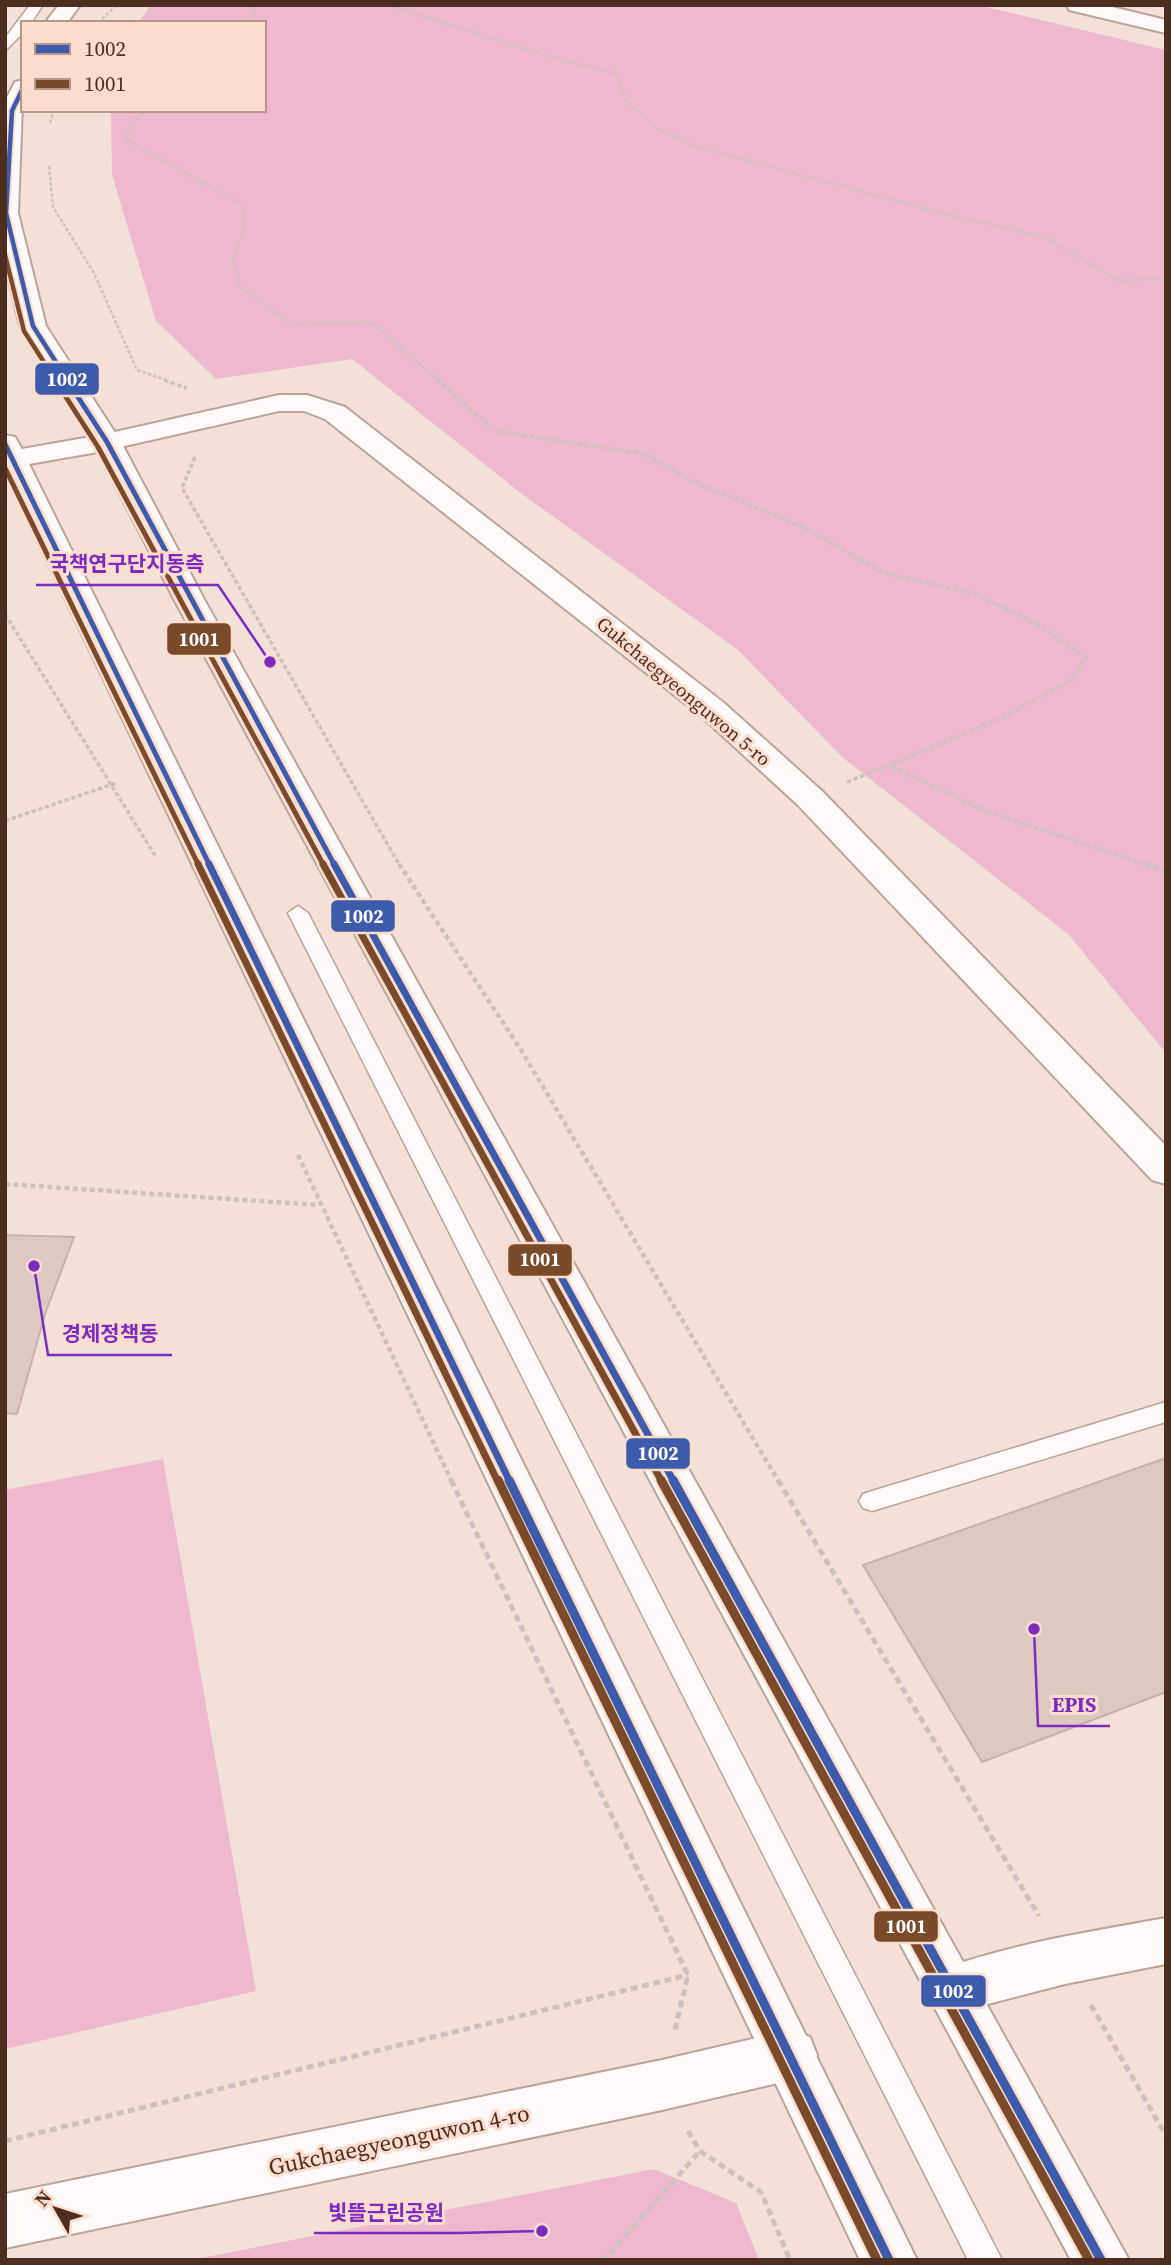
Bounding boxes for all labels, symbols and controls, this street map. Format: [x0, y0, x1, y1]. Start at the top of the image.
legend [21, 21, 266, 112]
text: 1002 [84, 34, 126, 63]
text: 1001 [84, 69, 126, 98]
line badge: 1002 [34, 362, 100, 396]
text: 1002 [46, 366, 88, 392]
callout: 국책연구단지동측 [36, 543, 218, 585]
text: 국책연구단지동측 [50, 549, 204, 578]
street label: Gukchaegyeonguwon 5-ro [592, 610, 776, 772]
line badge: 1001 [166, 622, 232, 656]
text: 1001 [178, 626, 220, 652]
line badge: 1002 [330, 899, 396, 933]
text: 1002 [342, 903, 384, 929]
line badge: 1001 [507, 1243, 573, 1277]
text: 1001 [519, 1246, 561, 1272]
callout: 경제정책동 [48, 1313, 172, 1355]
text: 경제정책동 [62, 1319, 158, 1348]
line badge: 1002 [625, 1437, 691, 1470]
text: 1002 [637, 1440, 679, 1466]
callout: EPIS [1038, 1684, 1110, 1726]
text: EPIS [1052, 1690, 1096, 1719]
line badge: 1001 [873, 1910, 939, 1943]
text: 1001 [885, 1913, 927, 1939]
line badge: 1002 [920, 1974, 987, 2008]
text: 1002 [932, 1978, 974, 2004]
street label: Gukchaegyeonguwon 4-ro [266, 2097, 532, 2183]
north arrow [21, 2174, 91, 2244]
text: N [28, 2185, 57, 2212]
callout: 빛뜰근린공원 [314, 2191, 458, 2233]
text: 빛뜰근린공원 [328, 2198, 444, 2227]

